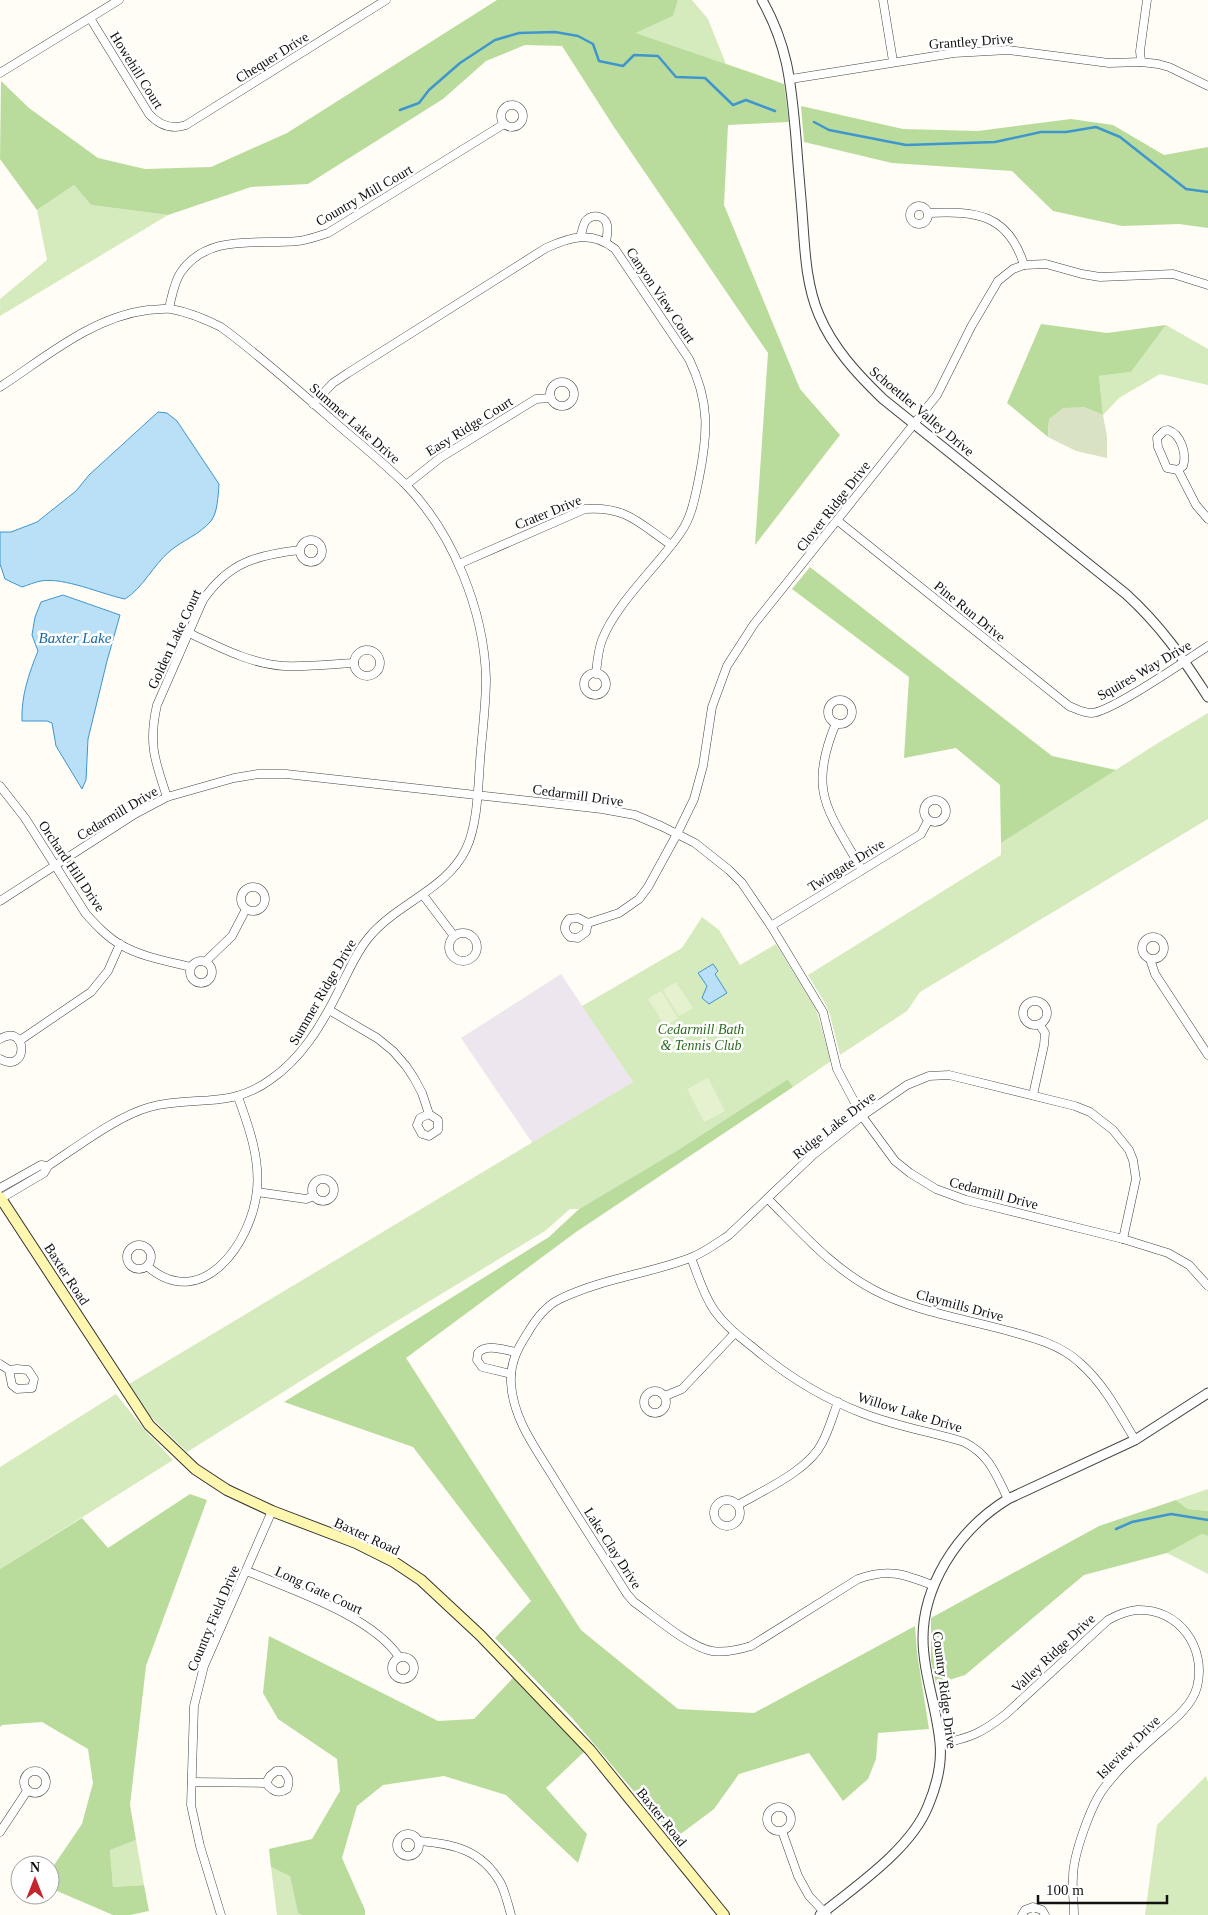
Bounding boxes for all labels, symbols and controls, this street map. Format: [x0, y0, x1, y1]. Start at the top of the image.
street label: Howehill Court [107, 29, 166, 111]
street label: Chequer Drive [233, 29, 311, 86]
street label: Grantley Drive [928, 31, 1014, 52]
street label: Country Mill Court [313, 162, 415, 229]
street label: Canyon View Court [623, 245, 698, 346]
street label: Schoettler Valley Drive [867, 363, 977, 459]
street label: Summer Lake Drive [307, 380, 403, 467]
street label: Easy Ridge Court [423, 394, 516, 459]
street label: Clover Ridge Drive [793, 458, 873, 554]
street label: Crater Drive [513, 492, 584, 533]
street label: Pine Run Drive [931, 578, 1008, 645]
street label: Golden Lake Court [145, 587, 204, 691]
water label: Baxter Lake [39, 630, 112, 646]
street label: Squires Way Drive [1095, 637, 1194, 703]
street label: Cedarmill Drive [532, 782, 624, 809]
street label: Cedarmill Drive [74, 783, 160, 843]
street label: Orchard Hill Drive [36, 818, 108, 915]
street label: Twingate Drive [805, 836, 887, 895]
street label: Summer Ridge Drive [286, 937, 359, 1048]
park label: Cedarmill Bath & Tennis Club [658, 1022, 744, 1053]
street label: Ridge Lake Drive [790, 1089, 878, 1162]
street label: Cedarmill Drive [948, 1174, 1040, 1213]
street label: Baxter Road [41, 1241, 92, 1308]
street label: Claymills Drive [915, 1287, 1005, 1324]
street label: Willow Lake Drive [856, 1389, 964, 1435]
street label: Lake Clay Drive [581, 1505, 644, 1591]
street label: Baxter Road [332, 1515, 402, 1558]
street label: Country Field Drive [184, 1563, 243, 1673]
street label: Long Gate Court [273, 1564, 365, 1617]
street label: Valley Ridge Drive [1009, 1611, 1098, 1696]
street label: Country Ridge Drive [930, 1630, 959, 1750]
street label: Isleview Drive [1094, 1713, 1163, 1782]
street label: Baxter Road [634, 1785, 690, 1849]
north arrow [10, 1855, 60, 1905]
text: N [30, 1860, 40, 1875]
scale bar [1038, 1872, 1167, 1904]
text: 100 m [1046, 1882, 1084, 1898]

